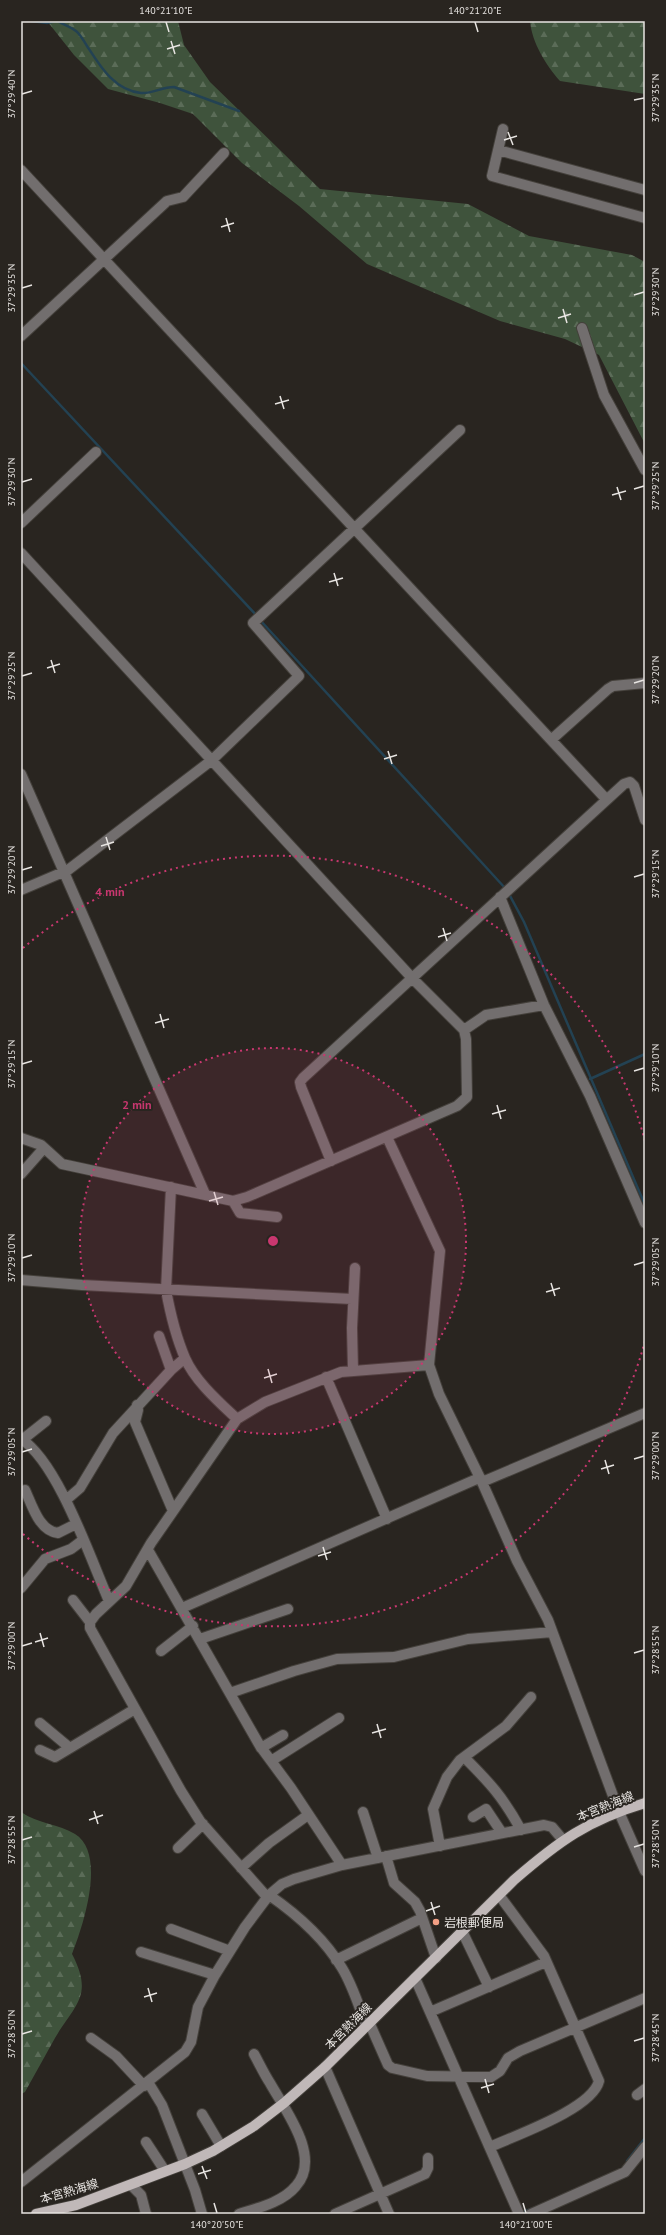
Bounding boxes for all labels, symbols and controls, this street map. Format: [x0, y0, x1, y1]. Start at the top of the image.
text: 140°21'10"E [139, 4, 193, 17]
text: 140°21'20"E [448, 4, 502, 17]
text: 37°29'40"N [5, 69, 18, 119]
text: 37°29'35"N [649, 73, 662, 123]
text: 37°29'35"N [5, 263, 18, 313]
text: 37°29'30"N [649, 267, 662, 317]
text: 37°29'30"N [5, 457, 18, 507]
text: 37°29'25"N [649, 461, 662, 511]
text: 37°29'25"N [5, 651, 18, 701]
text: 37°29'20"N [649, 655, 662, 705]
text: 37°29'20"N [5, 845, 18, 895]
text: 37°29'15"N [649, 849, 662, 899]
text: 4 min [95, 884, 125, 899]
text: 37°29'15"N [5, 1039, 18, 1089]
text: 37°29'10"N [649, 1043, 662, 1093]
text: 2 min [122, 1097, 152, 1112]
text: 37°29'10"N [5, 1233, 18, 1283]
centre of rings [266, 1234, 280, 1248]
text: 37°29'05"N [649, 1237, 662, 1287]
text: 37°29'05"N [5, 1427, 18, 1477]
text: 37°29'00"N [649, 1431, 662, 1481]
text: 37°29'00"N [5, 1621, 18, 1671]
text: 37°28'55"N [649, 1625, 662, 1675]
street label: 本宮熱海線 [574, 1788, 636, 1824]
text: 37°28'55"N [5, 1815, 18, 1865]
text: 37°28'50"N [649, 1819, 662, 1869]
place label: 岩根郵便局 [444, 1915, 504, 1930]
marker: 岩根郵便局 [431, 1917, 441, 1927]
street label: 本宮熱海線 [321, 1999, 375, 2053]
text: 37°28'50"N [5, 2009, 18, 2059]
text: 37°28'45"N [649, 2013, 662, 2063]
street label: 本宮熱海線 [38, 2176, 100, 2206]
text: 140°20'50"E [190, 2218, 244, 2231]
text: 140°21'00"E [499, 2218, 553, 2231]

